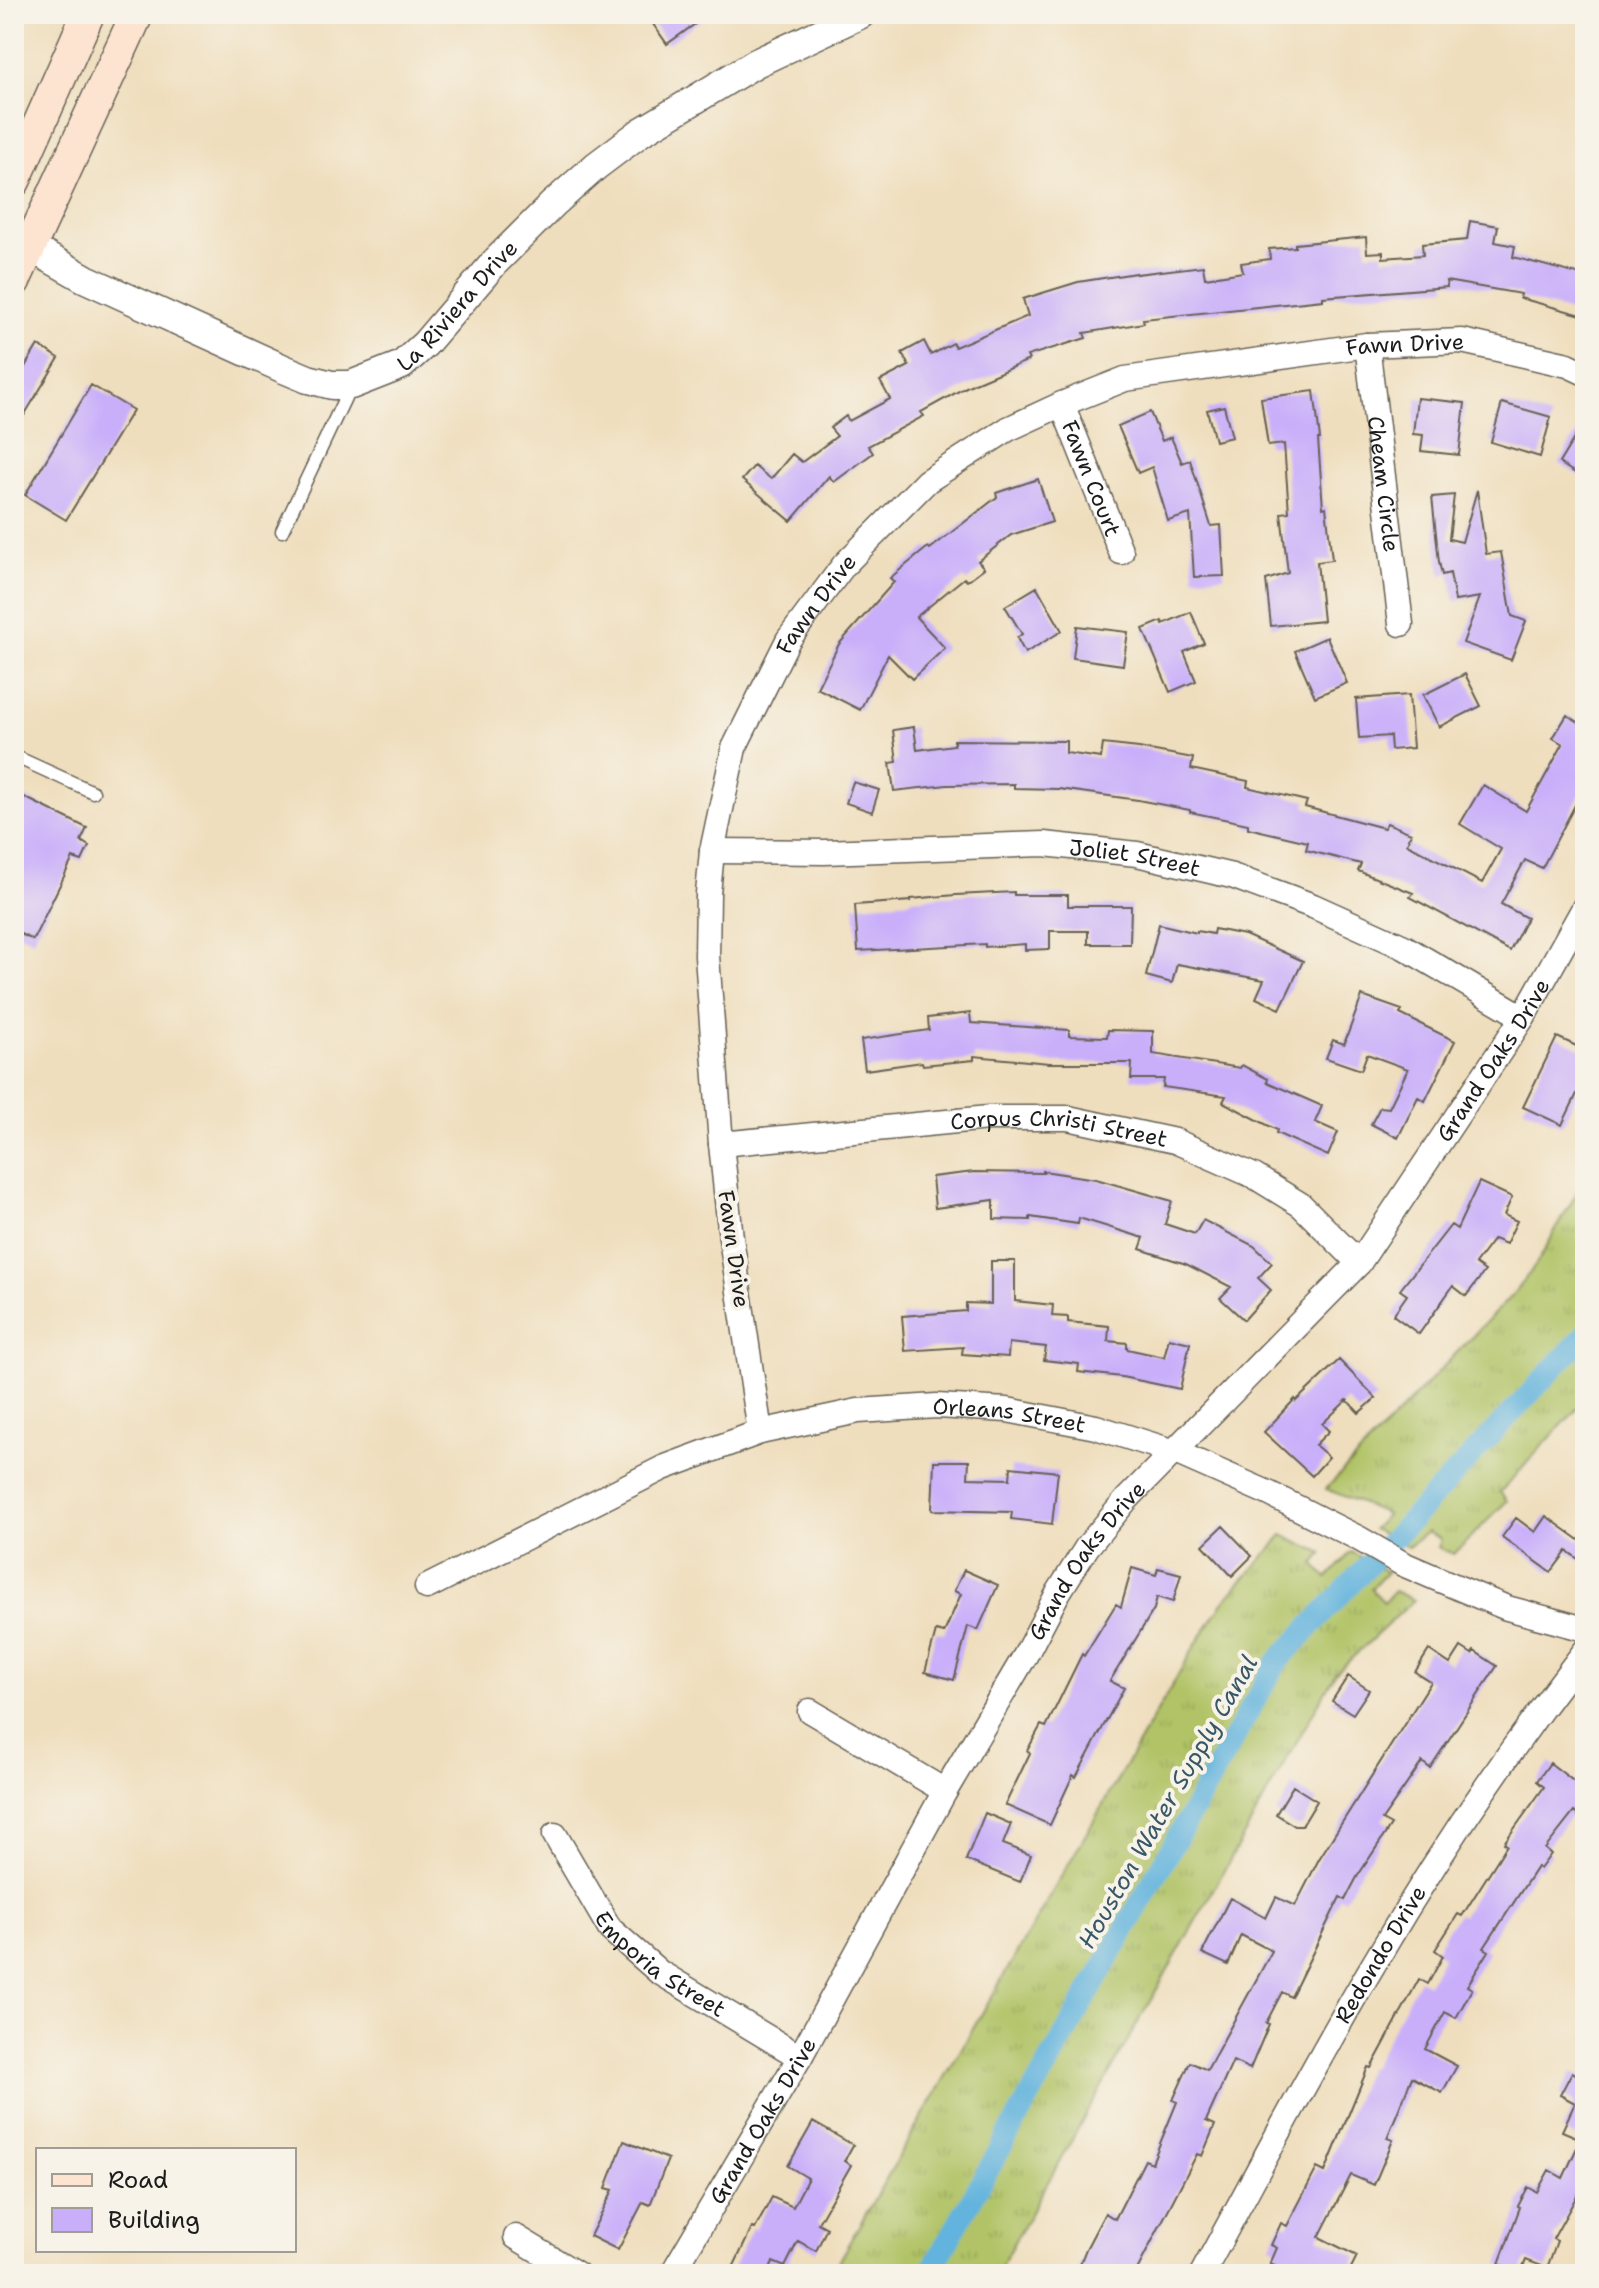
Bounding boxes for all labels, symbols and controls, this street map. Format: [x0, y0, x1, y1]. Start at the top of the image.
street label: La Riviera Drive [390, 233, 524, 378]
street label: Fawn Drive [1344, 326, 1465, 362]
street label: Cheam Circle [1361, 414, 1407, 554]
street label: Fawn Court [1055, 416, 1128, 541]
street label: Fawn Drive [769, 547, 862, 659]
street label: Joliet Street [1068, 832, 1203, 883]
street label: Grand Oaks Drive [1430, 973, 1556, 1147]
street label: Corpus Christi Street [949, 1103, 1170, 1153]
street label: Fawn Drive [711, 1188, 757, 1310]
street label: Orleans Street [932, 1391, 1088, 1439]
street label: Grand Oaks Drive [1021, 1474, 1152, 1645]
water label: Houston Water Supply Canal [1071, 1649, 1265, 1955]
street label: Redondo Drive [1328, 1880, 1432, 2029]
street label: Emporia Street [588, 1906, 731, 2023]
street label: Grand Oaks Drive [702, 2032, 822, 2209]
legend [36, 2148, 296, 2252]
text: Road [108, 2164, 168, 2196]
text: Building [108, 2204, 200, 2236]

